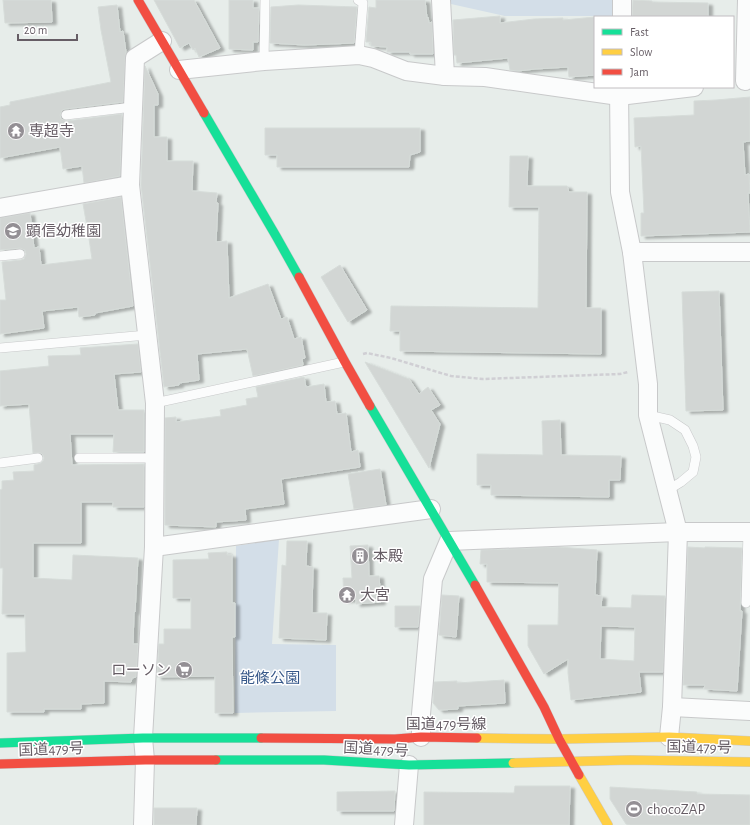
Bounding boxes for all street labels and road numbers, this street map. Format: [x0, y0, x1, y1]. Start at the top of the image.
street label: 国道479号線 [406, 716, 486, 732]
street label: 国道479号 [666, 738, 732, 756]
street label: 国道479号 [343, 739, 409, 759]
street label: 国道479号 [18, 740, 84, 758]

